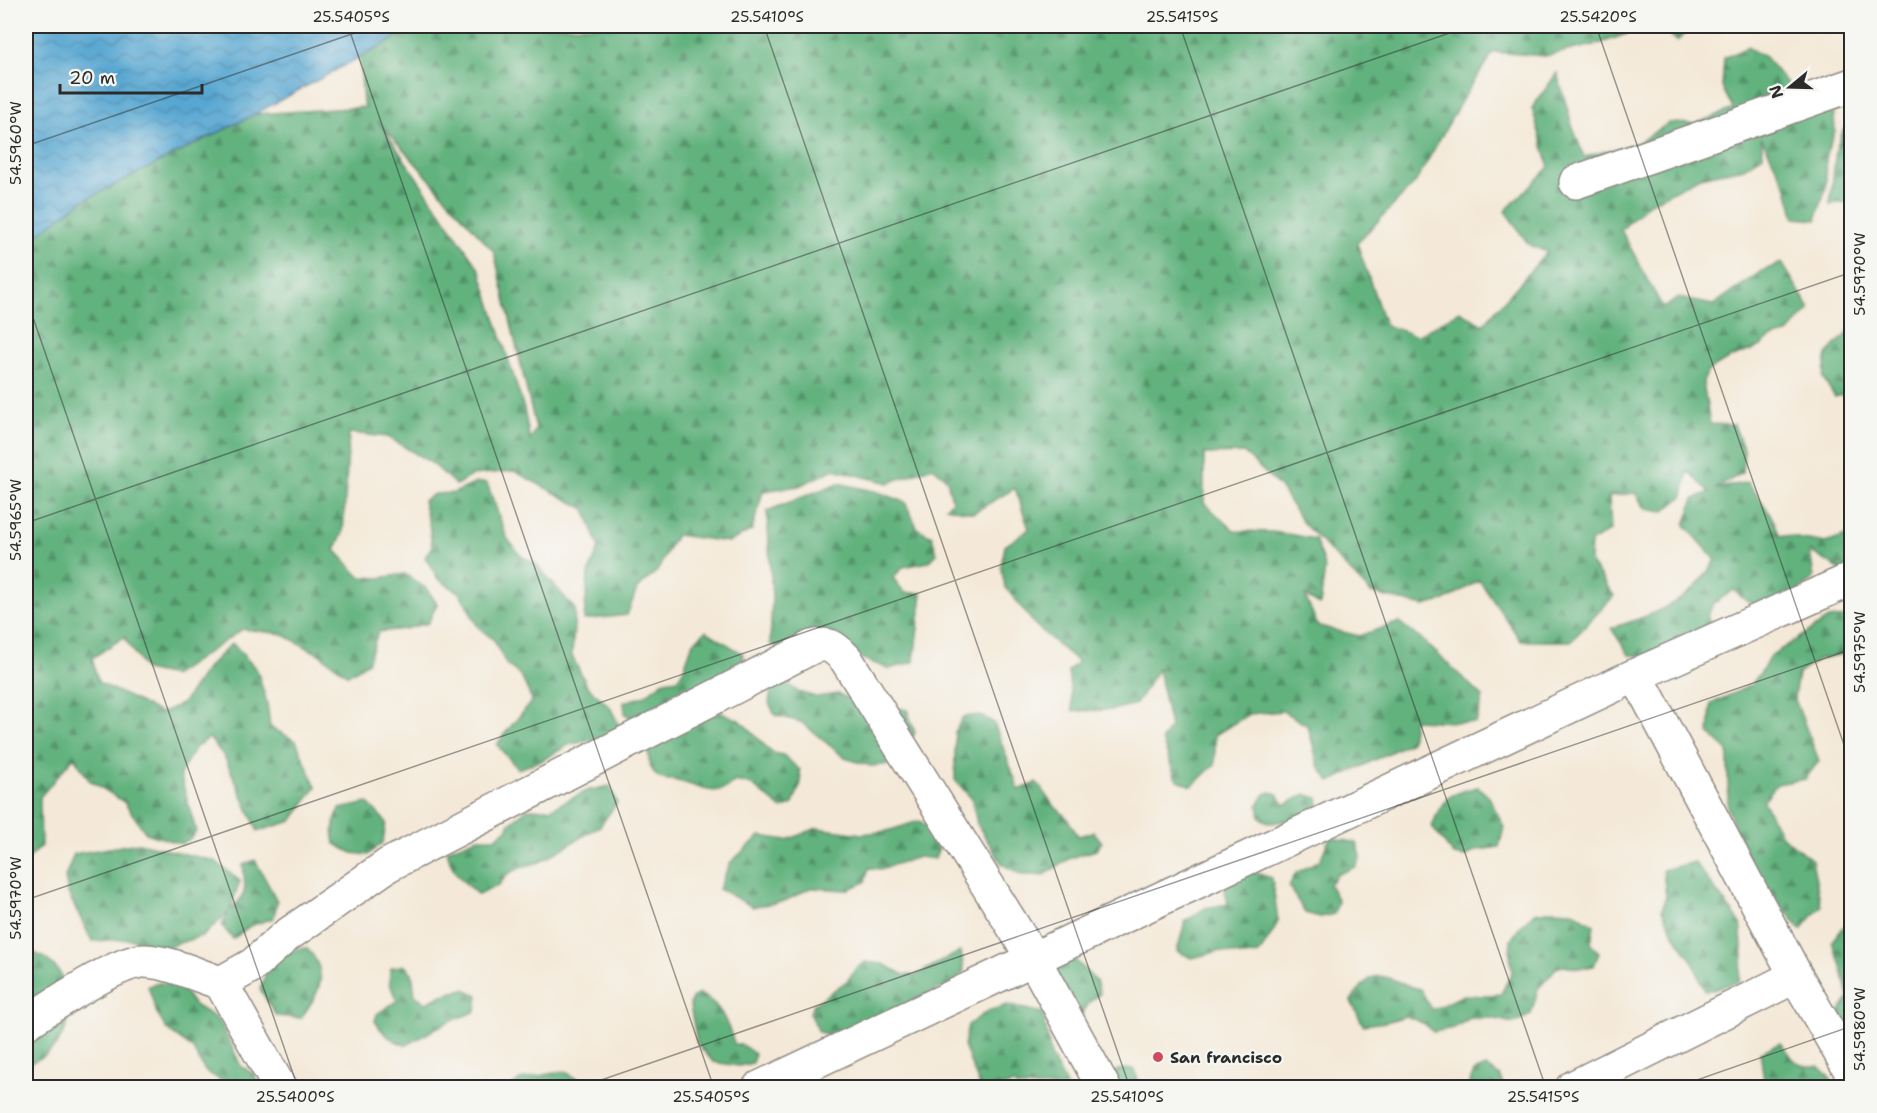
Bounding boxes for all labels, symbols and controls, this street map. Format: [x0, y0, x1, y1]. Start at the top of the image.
text: 25.5405°S [312, 7, 390, 27]
text: 25.5410°S [730, 7, 804, 27]
text: 25.5415°S [1146, 7, 1218, 27]
text: 25.5420°S [1559, 7, 1637, 27]
scale bar [60, 57, 202, 95]
north arrow [1760, 57, 1820, 117]
text: 20 m [69, 66, 115, 90]
text: N [1764, 82, 1788, 101]
text: 54.5960°W [6, 101, 26, 185]
text: 54.5970°W [1850, 232, 1870, 316]
text: 54.5965°W [6, 479, 26, 561]
text: 54.5975°W [1850, 611, 1870, 693]
text: 54.5970°W [6, 856, 26, 940]
text: 54.5980°W [1850, 987, 1870, 1071]
place label: San francisco [1170, 1047, 1282, 1068]
marker: San francisco [1151, 1050, 1165, 1064]
text: 25.5400°S [255, 1087, 335, 1107]
text: 25.5405°S [672, 1087, 750, 1107]
text: 25.5410°S [1090, 1087, 1164, 1107]
text: 25.5415°S [1507, 1087, 1579, 1107]

